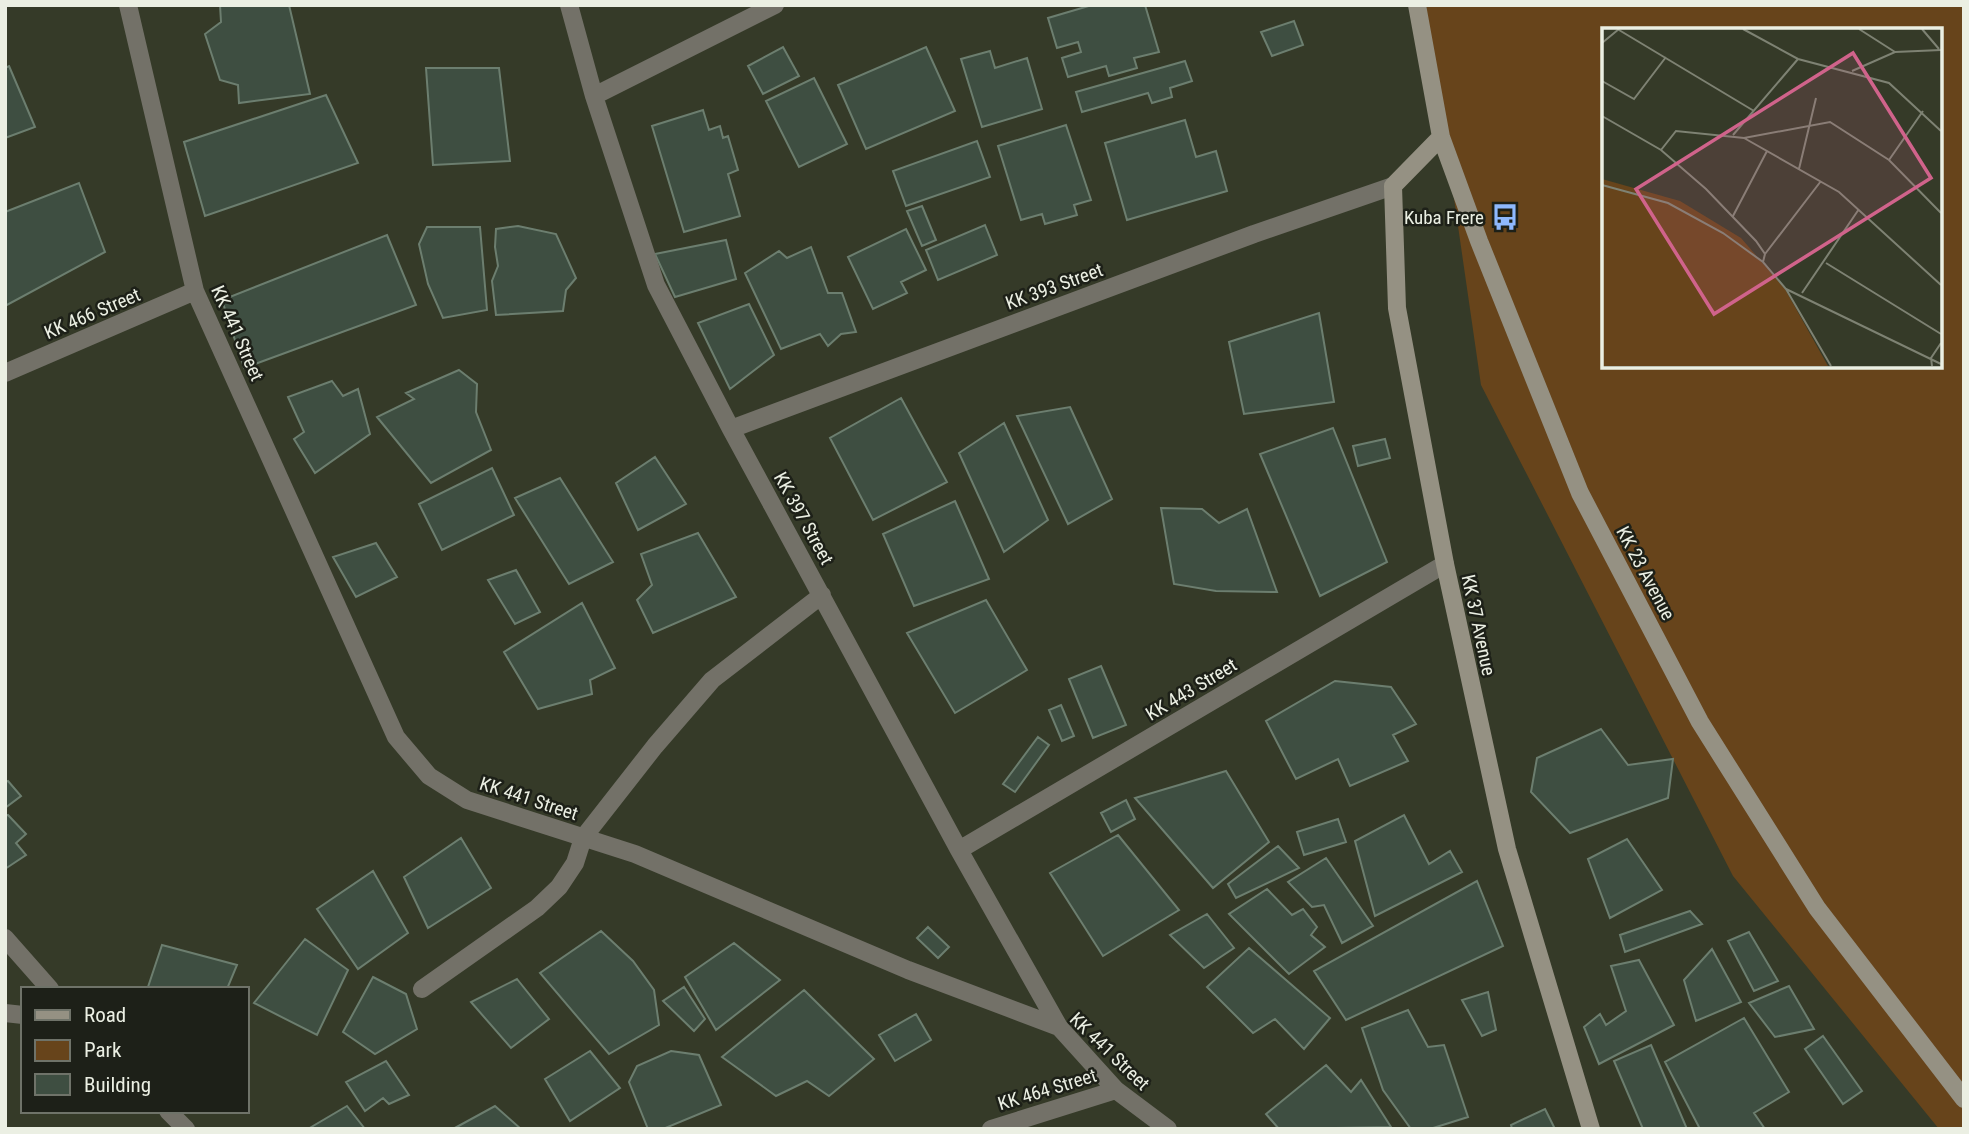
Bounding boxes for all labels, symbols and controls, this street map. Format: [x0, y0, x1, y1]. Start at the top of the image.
inset map [1602, 28, 1941, 368]
bus stop icon: Kuba Frere [1490, 202, 1520, 232]
place label: Kuba Frere [1404, 206, 1484, 229]
street label: KK 393 Street [1002, 258, 1106, 315]
street label: KK 441 Street [206, 282, 269, 385]
street label: KK 466 Street [41, 283, 144, 344]
street label: KK 397 Street [769, 468, 838, 568]
street label: KK 23 Avenue [1611, 522, 1680, 624]
street label: KK 37 Avenue [1457, 572, 1500, 678]
street label: KK 443 Street [1142, 653, 1241, 726]
street label: KK 441 Street [477, 772, 581, 825]
legend [21, 987, 248, 1113]
text: Road [84, 1003, 126, 1027]
street label: KK 441 Street [1065, 1008, 1154, 1095]
text: Park [84, 1038, 122, 1062]
street label: KK 464 Street [995, 1064, 1099, 1115]
text: Building [84, 1073, 151, 1097]

